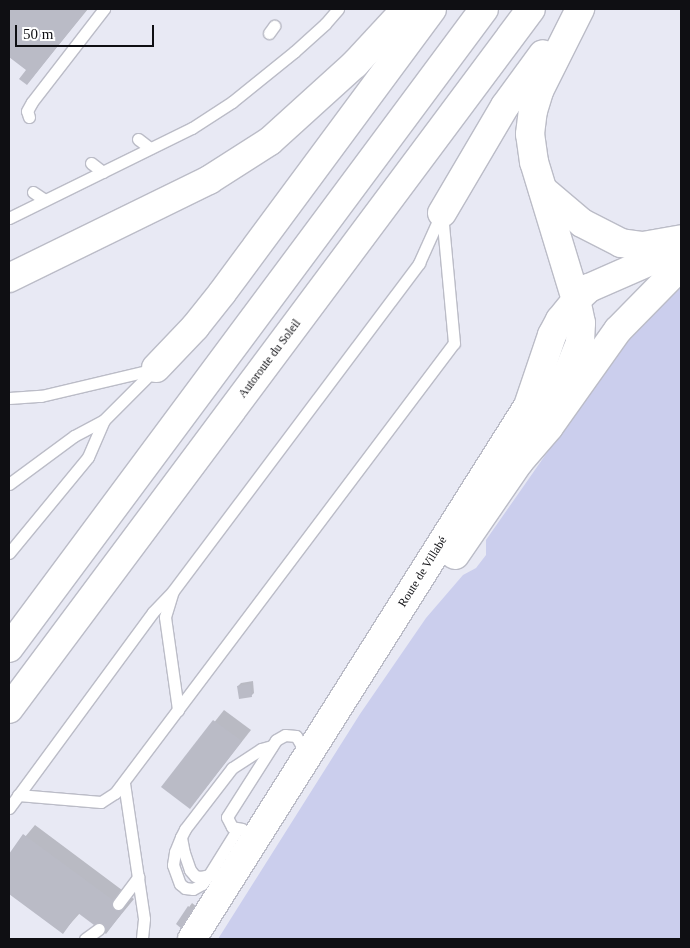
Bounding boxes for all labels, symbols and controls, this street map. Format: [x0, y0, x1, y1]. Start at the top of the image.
scale bar [18, 15, 156, 47]
text: 50 m [23, 26, 53, 42]
street label: Autoroute du Soleil [236, 317, 304, 401]
street label: Route de Villabé [396, 534, 450, 610]

